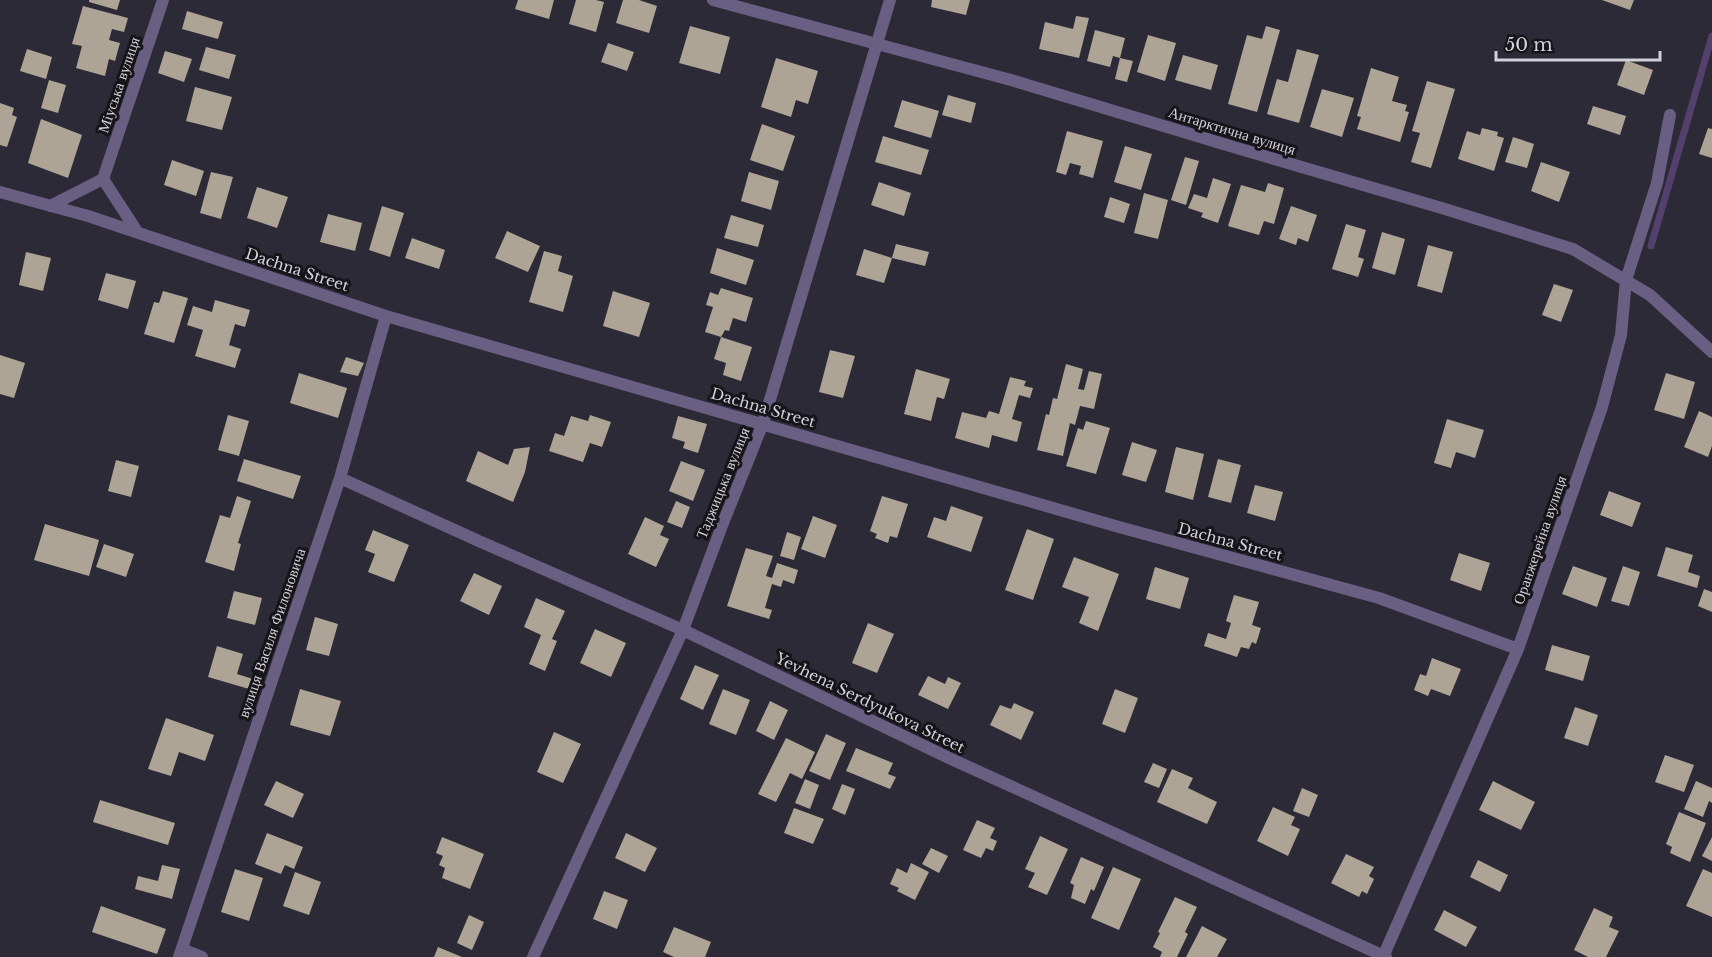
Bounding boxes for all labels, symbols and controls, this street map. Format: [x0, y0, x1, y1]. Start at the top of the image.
scale bar [1496, 24, 1660, 62]
street label: Міуська вулиця [93, 34, 144, 135]
text: 50 m [1505, 34, 1553, 56]
street label: Антарктична вулиця [1166, 102, 1298, 159]
street label: Dachna Street [243, 244, 352, 295]
street label: Dachna Street [709, 384, 818, 432]
street label: Таджицька вулиця [692, 424, 754, 541]
street label: Оранжерейна вулиця [1509, 473, 1570, 607]
street label: Dachna Street [1176, 518, 1285, 565]
street label: вулиця Василя Филоновича [234, 545, 310, 720]
street label: Yevhena Serdyukova Street [772, 648, 968, 757]

